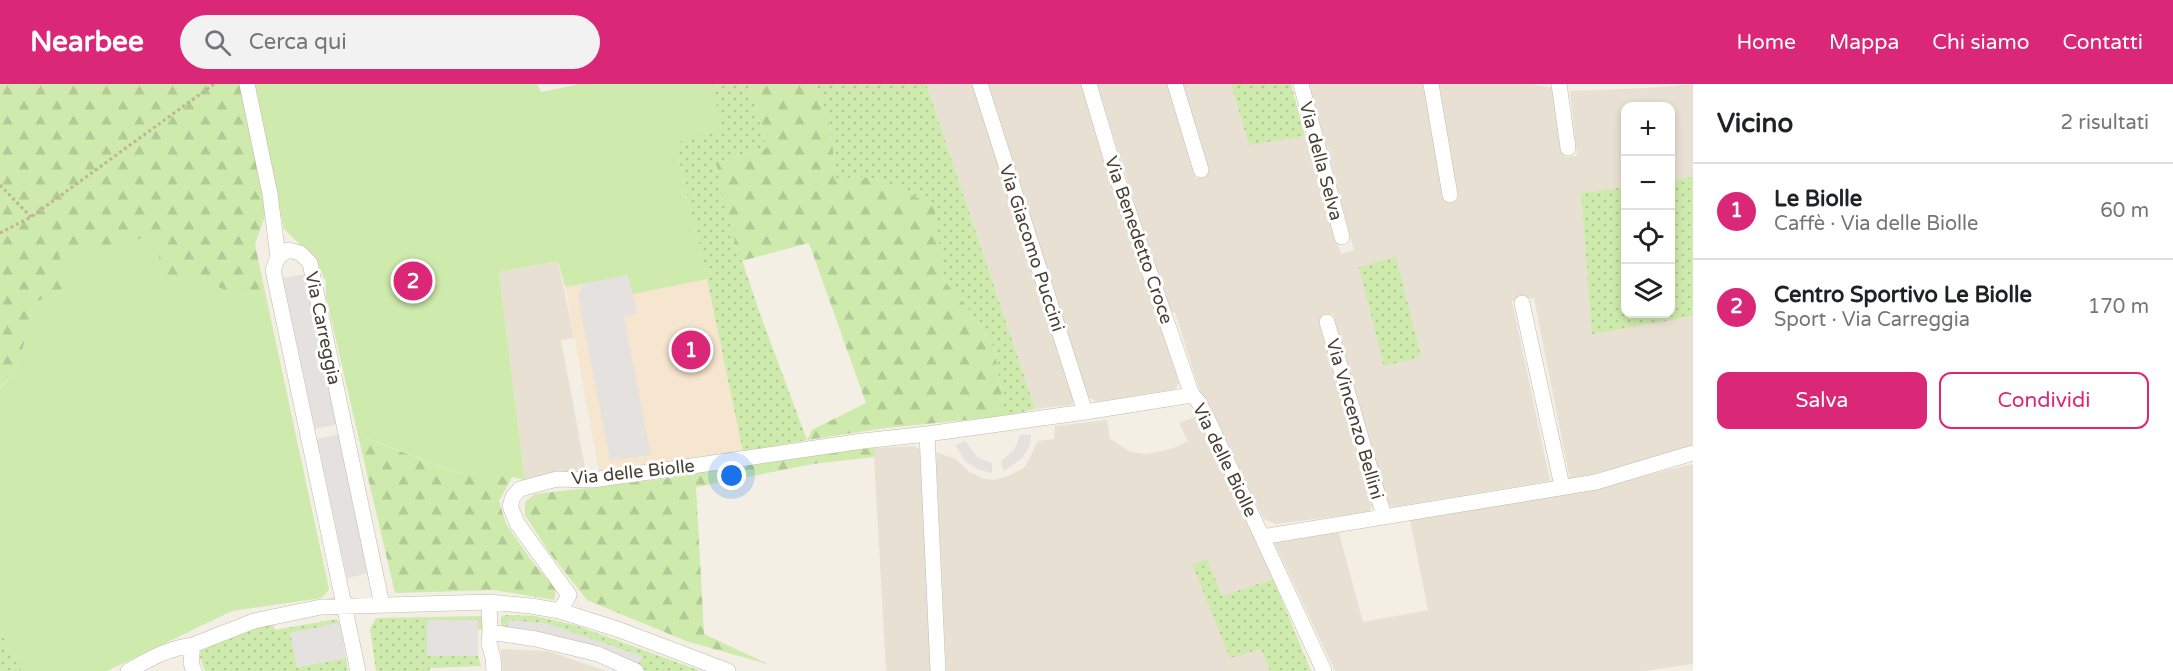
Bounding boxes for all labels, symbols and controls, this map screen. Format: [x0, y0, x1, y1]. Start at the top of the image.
search box [180, 15, 600, 69]
text: Nearbee [30, 25, 144, 59]
icon: search [201, 26, 234, 59]
text: Cerca qui [249, 29, 347, 55]
text: Home [1736, 30, 1796, 55]
text: Mappa [1829, 30, 1899, 55]
text: Chi siamo [1932, 30, 2030, 55]
text: Contatti [2063, 30, 2143, 55]
street label: Via della Selva [1295, 99, 1347, 223]
map controls [1621, 102, 1675, 318]
button: + [1621, 102, 1675, 156]
text: Vicino [1717, 108, 1793, 139]
text: 2 risultati [2061, 111, 2149, 135]
street label: Via Benedetto Croce [1100, 153, 1178, 327]
button: − [1621, 156, 1675, 210]
street label: Via Giacomo Puccini [995, 162, 1069, 334]
text: Le Biolle [1774, 186, 1862, 212]
text: 1 [1730, 199, 1743, 223]
text: 60 m [2100, 199, 2149, 223]
button: locate [1621, 210, 1675, 264]
text: Caffè · Via delle Biolle [1774, 212, 1978, 236]
pin: 2 [394, 258, 432, 304]
button: layers [1621, 264, 1675, 318]
street label: Via Carreggia [300, 269, 346, 387]
text: Centro Sportivo Le Biolle [1774, 282, 2032, 308]
text: 2 [1730, 295, 1743, 319]
text: 170 m [2088, 295, 2149, 319]
text: Sport · Via Carreggia [1774, 308, 1970, 332]
pin: 1 [672, 328, 710, 372]
street label: Via Vincenzo Bellini [1322, 336, 1388, 502]
button: Salva [1717, 372, 1927, 429]
button: Condividi [1939, 372, 2149, 429]
street label: Via delle Biolle [1188, 400, 1262, 520]
street label: Via delle Biolle [570, 455, 696, 489]
your location [717, 461, 746, 490]

